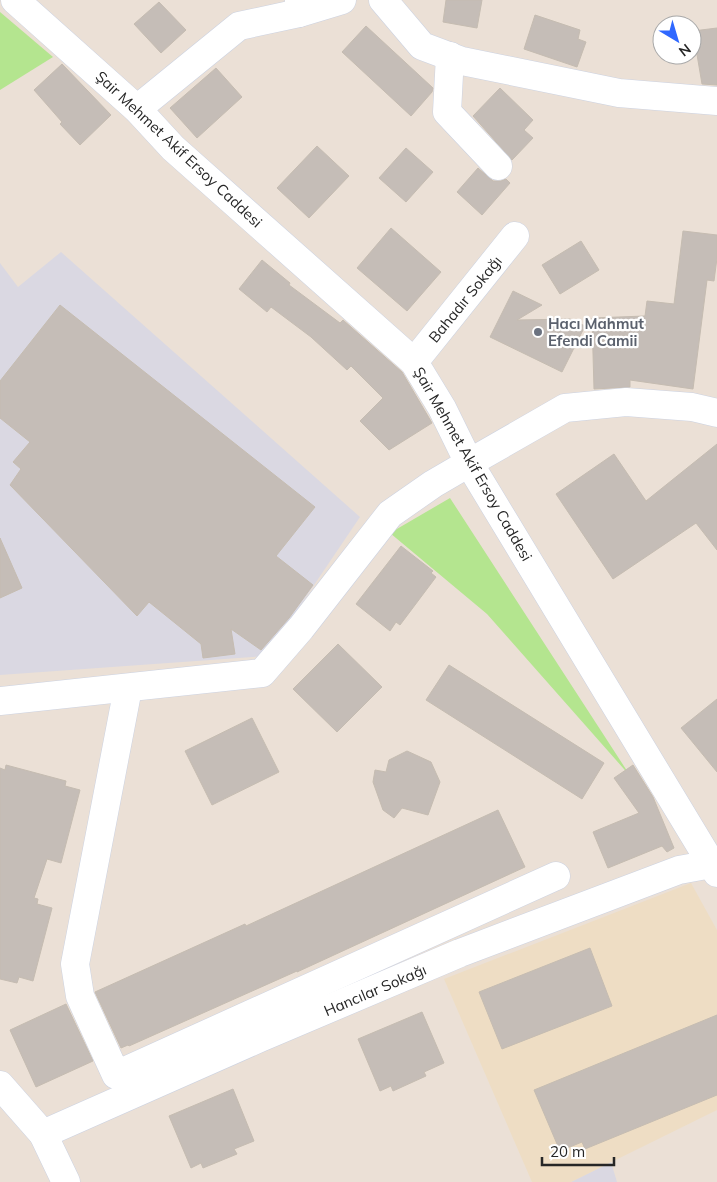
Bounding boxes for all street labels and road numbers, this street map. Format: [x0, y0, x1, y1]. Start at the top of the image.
street label: Şair Mehmet Akif Ersoy Caddesi [92, 67, 266, 231]
street label: Bahadır Sokağı [424, 252, 506, 346]
street label: Şair Mehmet Akif Ersoy Caddesi [410, 364, 536, 564]
street label: Hancılar Sokağı [321, 960, 429, 1020]

